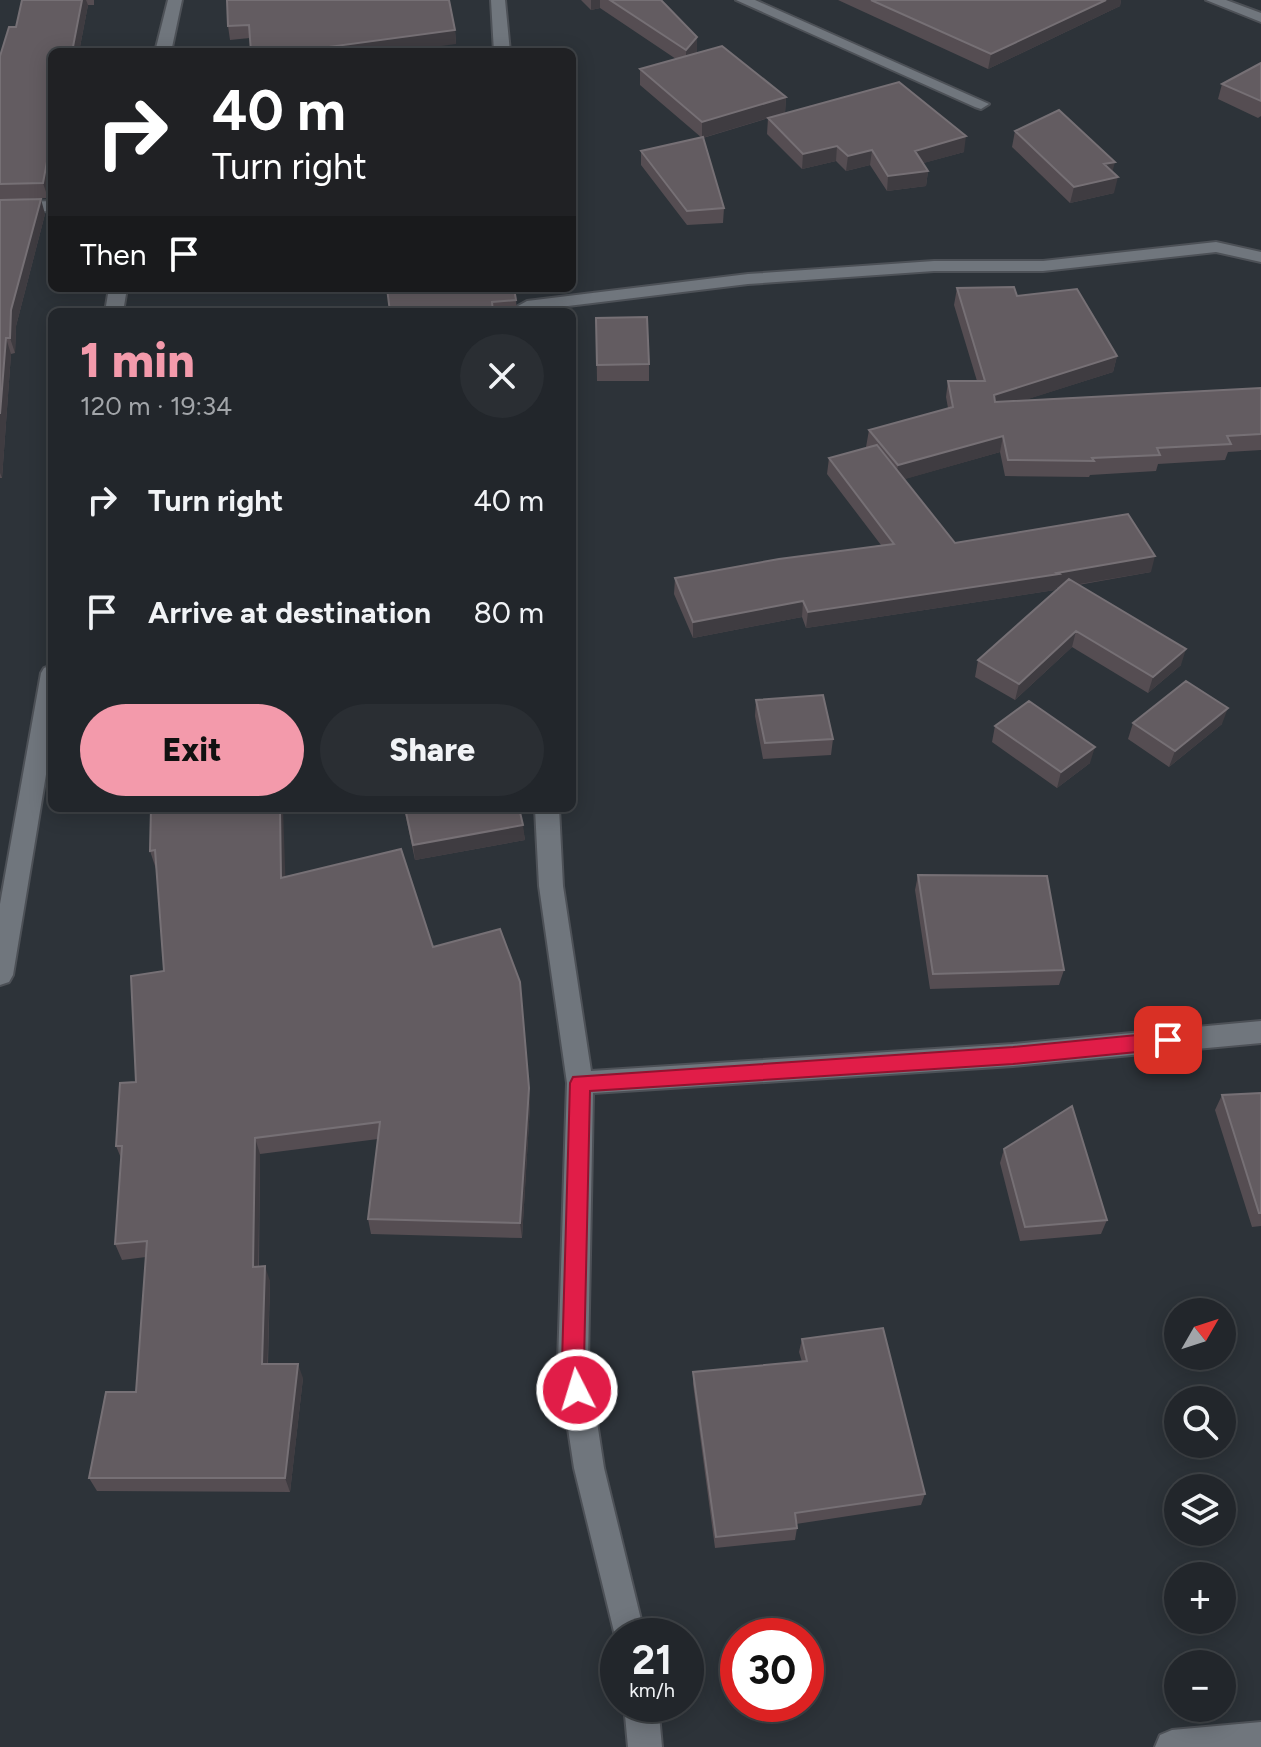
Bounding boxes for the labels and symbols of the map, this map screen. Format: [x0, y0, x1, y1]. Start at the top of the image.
pin [1134, 1006, 1202, 1074]
north arrow [1164, 1298, 1236, 1370]
position arrow [535, 1348, 619, 1432]
speed limit sign: 30 [720, 1618, 824, 1722]

